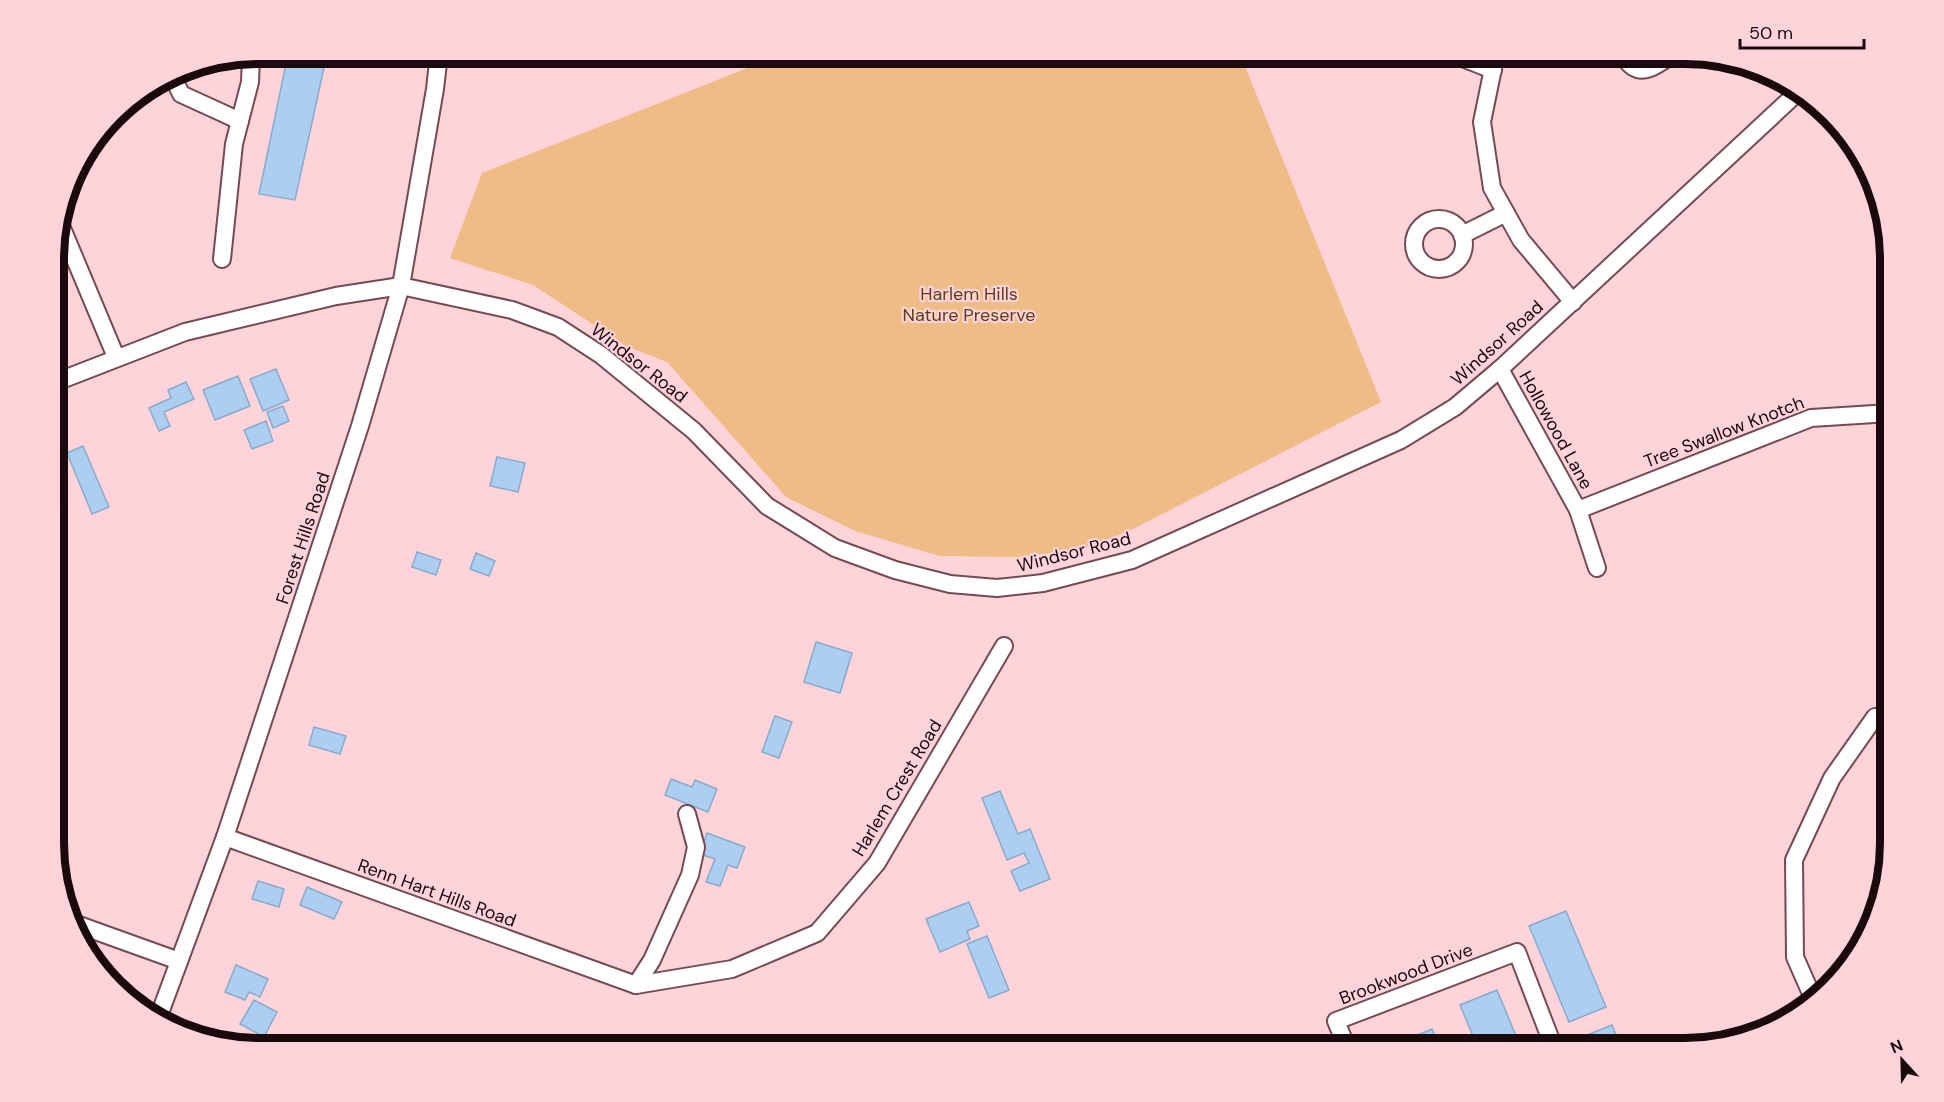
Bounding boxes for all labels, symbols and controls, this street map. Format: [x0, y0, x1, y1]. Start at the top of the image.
scale bar [1740, 12, 1864, 50]
text: 50 m [1749, 21, 1793, 45]
park label: Harlem Hills Nature Preserve [903, 282, 1035, 327]
street label: Windsor Road [1446, 295, 1548, 391]
street label: Windsor Road [586, 318, 692, 408]
street label: Hollowood Lane [1514, 366, 1598, 494]
street label: Tree Swallow Knotch [1640, 390, 1808, 474]
street label: Forest Hills Road [270, 469, 336, 607]
street label: Windsor Road [1015, 526, 1133, 578]
street label: Harlem Crest Road [847, 715, 947, 861]
street label: Renn Hart Hills Road [355, 853, 519, 933]
street label: Brookwood Drive [1336, 938, 1476, 1010]
north arrow [1872, 1030, 1932, 1090]
text: N [1887, 1035, 1906, 1058]

